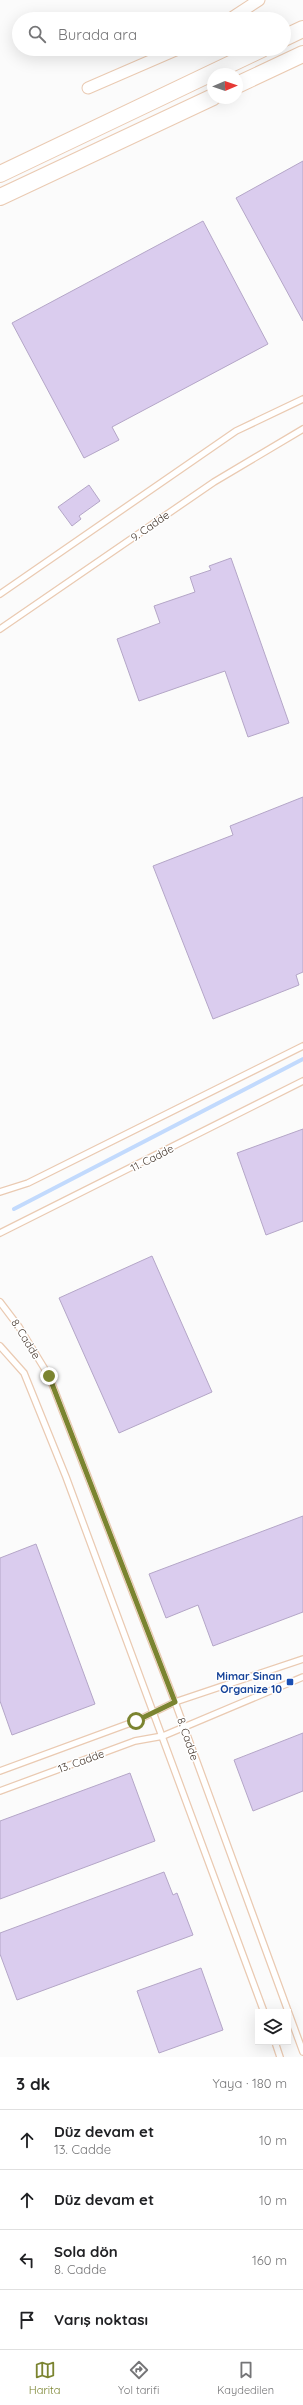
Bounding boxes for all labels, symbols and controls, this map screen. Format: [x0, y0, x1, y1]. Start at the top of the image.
search box [12, 12, 291, 56]
icon: search [26, 23, 48, 45]
text: Burada ara [58, 25, 137, 44]
north arrow [207, 68, 243, 104]
street label: 9. Cadde [128, 508, 172, 544]
street label: 11. Cadde [128, 1141, 176, 1175]
street label: 8. Cadde [8, 1316, 44, 1362]
route end [40, 1367, 58, 1385]
place label: Mimar Sinan Organize 10 [216, 1669, 282, 1696]
marker: Mimar Sinan Organize 10 [285, 1677, 295, 1687]
route start [127, 1712, 145, 1730]
street label: 8. Cadde [174, 1716, 202, 1762]
street label: 13. Cadde [56, 1746, 106, 1776]
map controls [255, 2009, 291, 2045]
button: layers [255, 2009, 291, 2045]
text: 3 dk [16, 2073, 50, 2094]
text: Yaya · 180 m [212, 2075, 287, 2091]
text: Düz devam et [54, 2122, 154, 2141]
icon: ahead [16, 2129, 38, 2151]
text: 10 m [259, 2132, 287, 2148]
text: 13. Cadde [54, 2141, 111, 2157]
icon: ahead [16, 2189, 38, 2211]
text: Düz devam et [54, 2190, 154, 2209]
text: 10 m [259, 2192, 287, 2208]
text: Sola dön [54, 2242, 118, 2261]
icon: left [16, 2249, 38, 2271]
text: 160 m [252, 2252, 287, 2268]
text: 8. Cadde [54, 2261, 106, 2277]
icon: arrive [16, 2309, 38, 2331]
text: Varış noktası [54, 2310, 148, 2329]
tab: Harita [29, 2359, 60, 2397]
tab: Yol tarifi [118, 2359, 159, 2397]
tab: Kaydedilen [217, 2359, 274, 2397]

